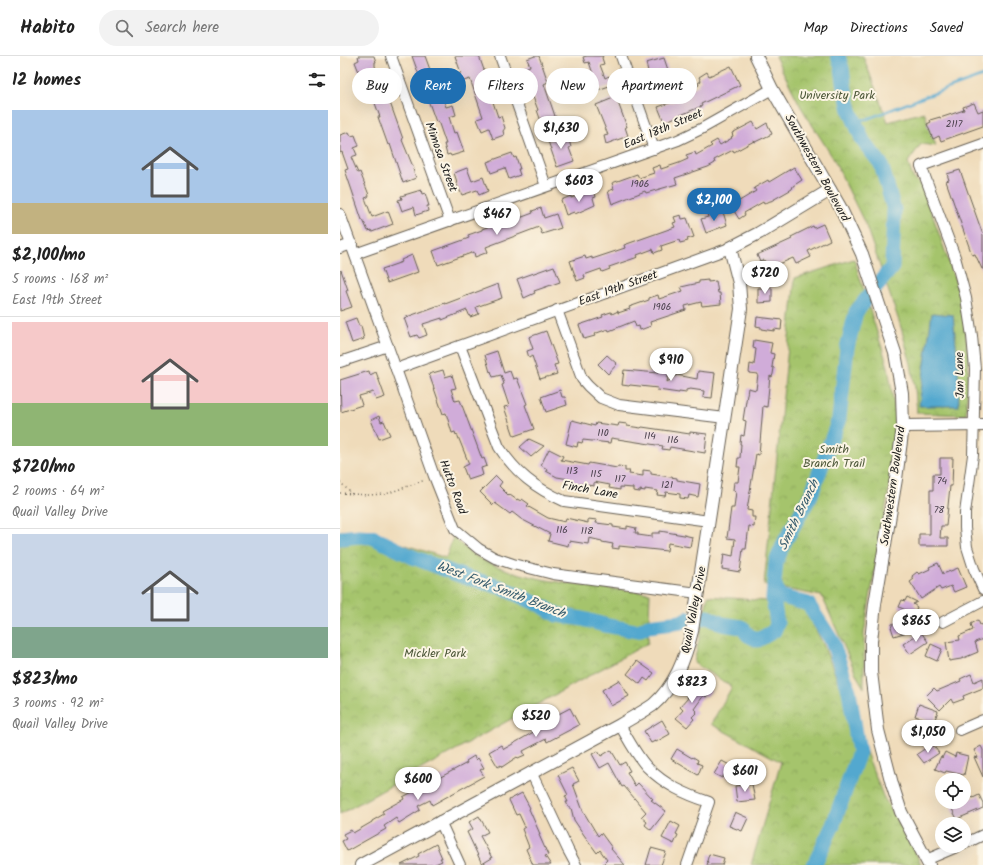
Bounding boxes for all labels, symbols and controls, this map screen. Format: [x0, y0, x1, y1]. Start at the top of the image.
search box [99, 10, 379, 46]
text: Habito [20, 13, 75, 43]
text: Search here [145, 16, 219, 40]
icon: search [113, 17, 135, 39]
text: Map [803, 17, 828, 39]
text: Directions [850, 17, 908, 39]
text: Saved [930, 17, 963, 39]
text: 12 homes [12, 67, 81, 94]
chip: Buy [352, 68, 402, 104]
chip: Rent [410, 68, 466, 104]
chip: Filters [474, 68, 538, 104]
chip: New [546, 68, 599, 104]
chip: Apartment [607, 68, 697, 104]
icon: filters [306, 69, 328, 91]
park label: University Park [799, 86, 875, 105]
street label: East 18th Street [620, 104, 706, 154]
street label: Southwestern Boulevard [780, 111, 855, 226]
pin: $1,630 [528, 116, 594, 150]
house number: 2117 [946, 116, 963, 132]
text: $1,630 [543, 118, 579, 139]
street label: Mimosa Street [420, 119, 463, 195]
icon: home [134, 136, 206, 208]
pin: $603 [555, 169, 603, 203]
text: $603 [565, 171, 593, 192]
house number: 1906 [631, 176, 649, 192]
pin: $2,100 [681, 188, 747, 222]
text: $2,100 [696, 190, 732, 211]
pin: $467 [473, 202, 521, 236]
text: $467 [483, 204, 511, 225]
text: $2,100/mo [12, 242, 85, 269]
pin: $720 [741, 261, 789, 295]
text: $720 [751, 263, 779, 284]
street label: East 19th Street [576, 265, 661, 311]
text: 5 rooms · 168 m² [12, 269, 108, 290]
text: East 19th Street [12, 290, 102, 311]
house number: 1906 [653, 299, 671, 315]
icon: home [134, 348, 206, 420]
pin: $910 [647, 348, 695, 382]
text: $910 [659, 350, 683, 371]
street label: Jan Lane [950, 351, 970, 398]
street label: Southwestern Boulevard [875, 424, 911, 547]
house number: 110 [597, 425, 609, 441]
house number: 114 [644, 428, 656, 444]
house number: 116 [667, 432, 679, 448]
park label: Smith Branch Trail [803, 440, 865, 473]
text: $720/mo [12, 454, 75, 481]
street label: Hutto Road [434, 457, 473, 518]
house number: 113 [566, 463, 578, 479]
house number: 115 [590, 466, 602, 482]
house number: 117 [615, 471, 626, 487]
house number: 74 [937, 473, 948, 489]
water label: Smith Branch [773, 475, 826, 554]
street label: Finch Lane [561, 476, 620, 504]
house number: 121 [661, 477, 673, 493]
text: 2 rooms · 64 m² [12, 481, 104, 502]
text: Quail Valley Drive [12, 502, 108, 523]
house number: 78 [934, 502, 945, 518]
house number: 116 [556, 522, 568, 538]
house number: 118 [581, 523, 594, 539]
water label: West Fork Smith Branch [434, 556, 569, 625]
icon: home [134, 560, 206, 632]
street label: Quail Valley Drive [676, 564, 712, 655]
pin: $865 [892, 609, 940, 643]
text: $865 [902, 611, 931, 632]
park label: Mickler Park [404, 644, 466, 663]
text: $823/mo [12, 666, 78, 693]
pin: $823 [668, 670, 716, 704]
text: $823 [677, 672, 707, 693]
text: 3 rooms · 92 m² [12, 693, 104, 714]
pin: $520 [512, 704, 560, 738]
text: $520 [522, 706, 550, 727]
text: Quail Valley Drive [12, 714, 108, 735]
pin: $1,050 [895, 720, 961, 754]
text: $1,050 [911, 722, 945, 743]
pin: $601 [721, 759, 769, 793]
text: $601 [732, 761, 758, 782]
pin: $600 [394, 767, 442, 801]
text: $600 [404, 769, 432, 790]
map controls [935, 773, 971, 853]
button: locate [935, 773, 971, 809]
button: layers [935, 817, 971, 853]

